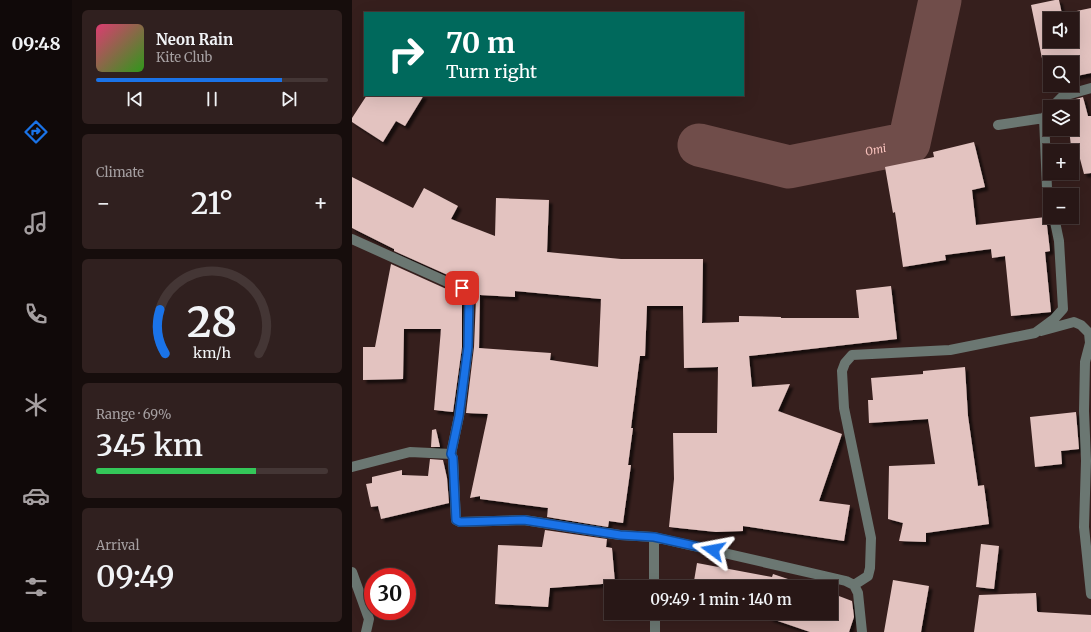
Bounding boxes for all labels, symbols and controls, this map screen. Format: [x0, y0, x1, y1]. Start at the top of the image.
map controls [1043, 12, 1079, 224]
button: sound [1043, 12, 1079, 48]
text: 70 m [446, 25, 515, 61]
icon: right [380, 28, 432, 80]
text: Neon Rain [156, 30, 233, 49]
text: 09:48 [11, 32, 61, 55]
text: Kite Club [156, 49, 212, 66]
button: search [1043, 56, 1079, 92]
text: Turn right [446, 60, 537, 83]
icon: previous [124, 88, 146, 110]
icon: pause [201, 88, 223, 110]
icon: next [278, 88, 300, 110]
button: layers [1043, 100, 1079, 136]
icon: directions [22, 118, 50, 146]
water label: Omi [864, 141, 887, 159]
button: + [1043, 144, 1079, 180]
text: Climate [96, 164, 144, 181]
text: 21° [191, 184, 233, 222]
button: − [1043, 188, 1079, 224]
text: − [96, 189, 111, 217]
text: + [313, 189, 328, 217]
icon: music [22, 209, 50, 237]
pin [445, 271, 479, 305]
icon: arrive [451, 277, 473, 299]
text: 28 [187, 296, 237, 348]
icon: phone [22, 300, 50, 328]
text: km/h [193, 344, 231, 362]
icon: climate [22, 391, 50, 419]
text: Range · 69% [96, 406, 171, 423]
text: 345 km [96, 426, 203, 464]
icon: car [22, 482, 50, 510]
position arrow [692, 529, 734, 571]
text: Arrival [96, 537, 139, 554]
text: 09:49 [96, 557, 174, 595]
speed limit sign: 30 [364, 568, 416, 620]
icon: filters [22, 573, 50, 601]
text: 09:49 · 1 min · 140 m [650, 590, 792, 609]

